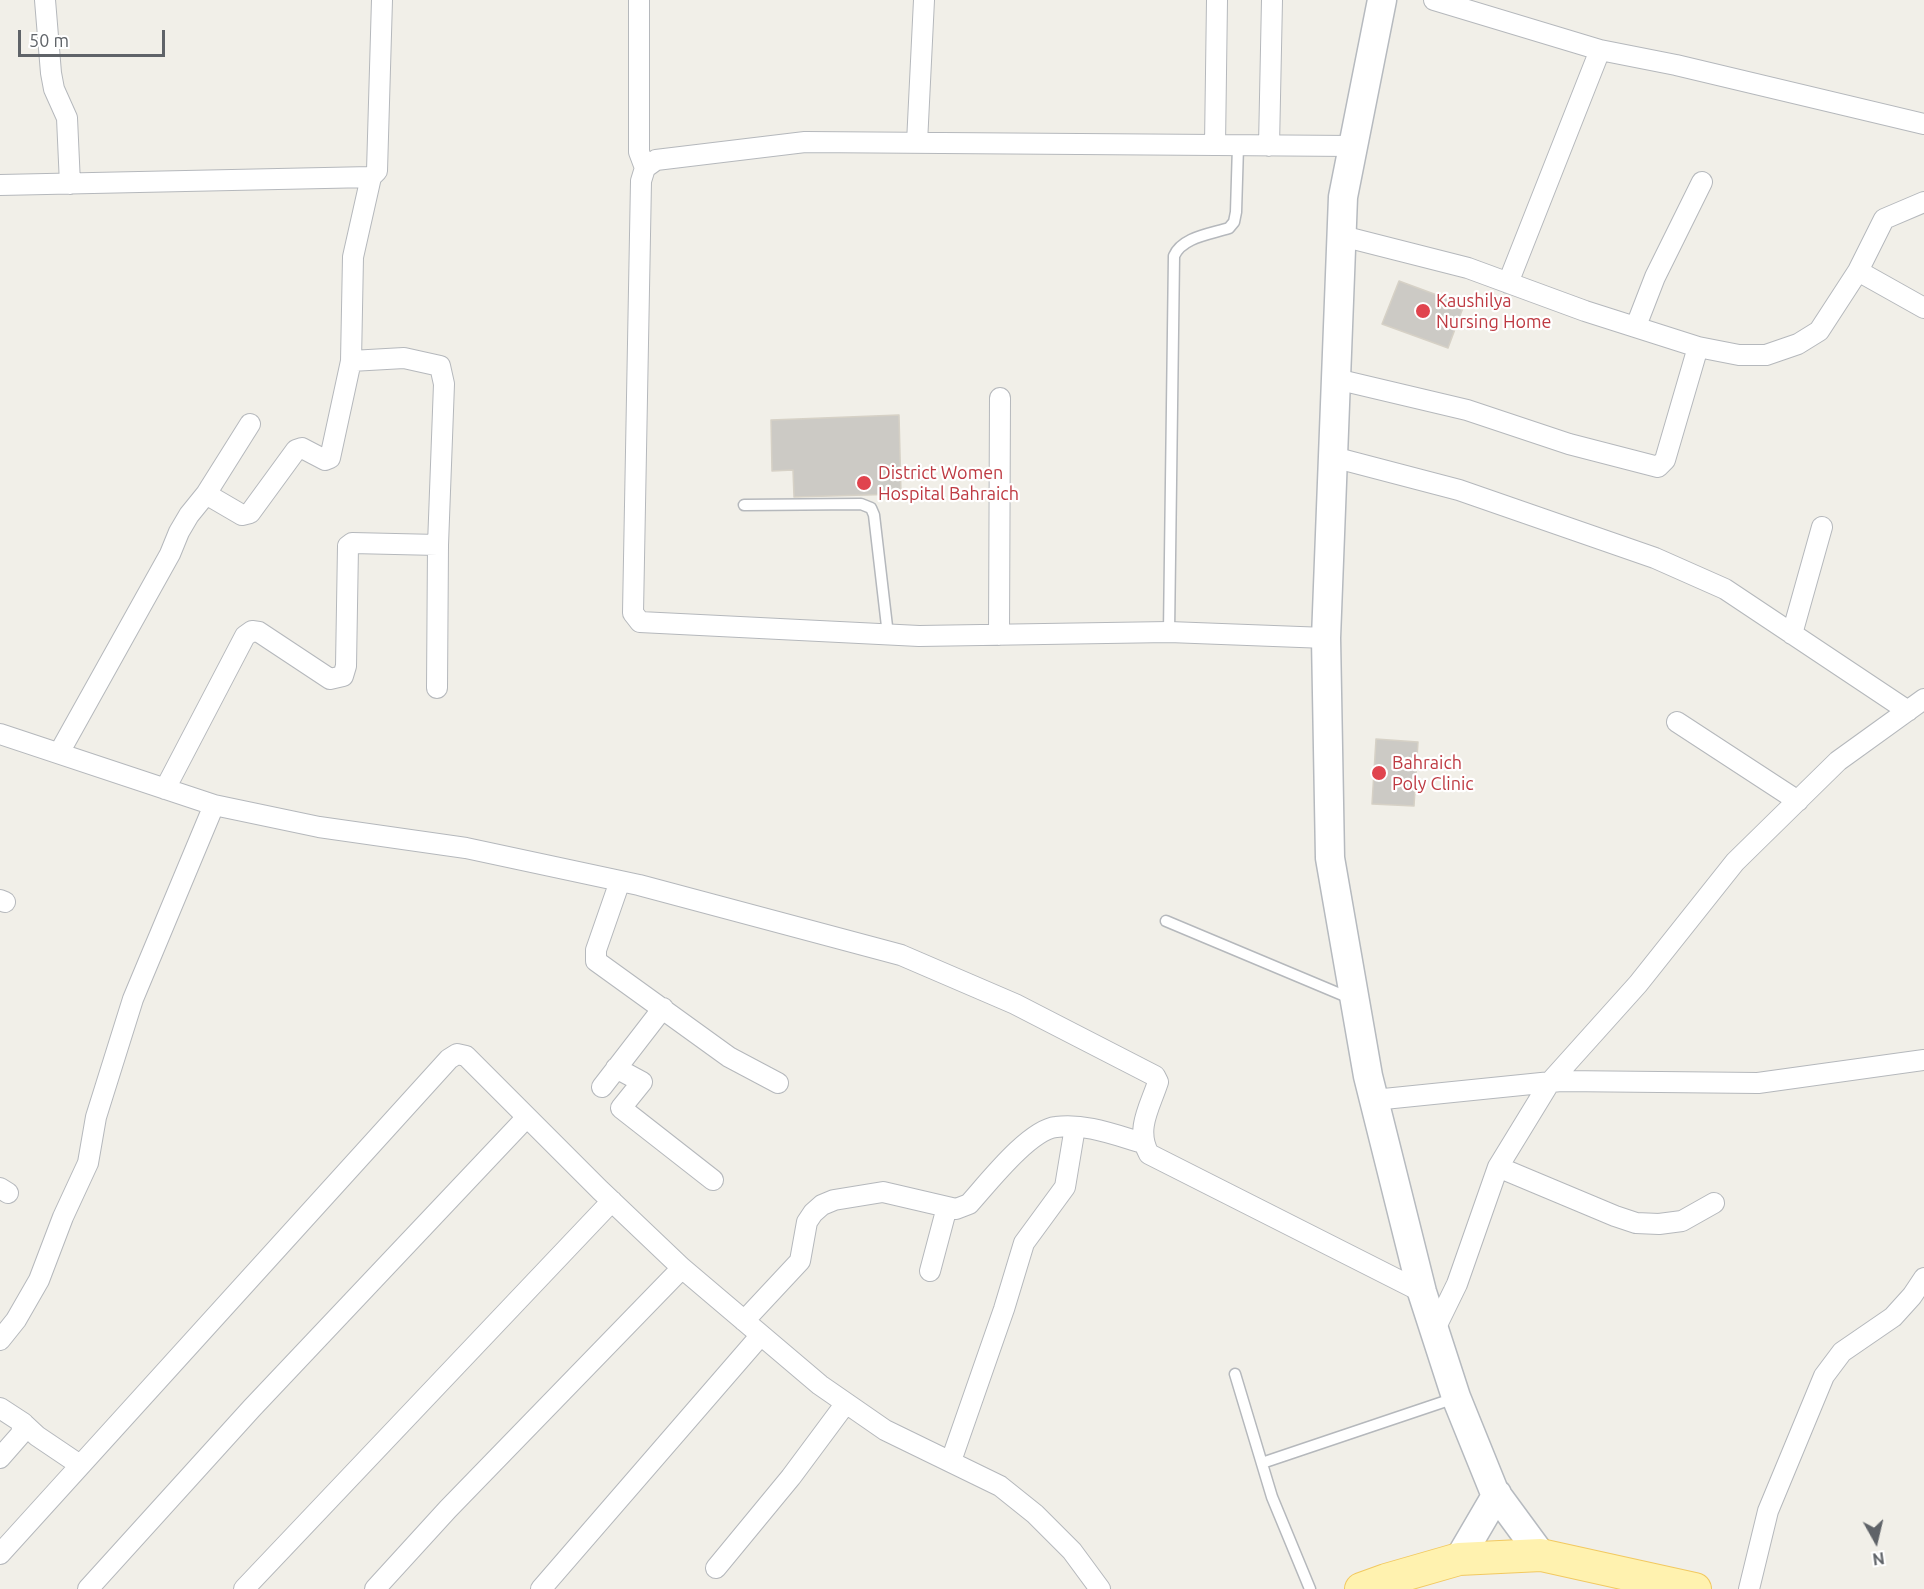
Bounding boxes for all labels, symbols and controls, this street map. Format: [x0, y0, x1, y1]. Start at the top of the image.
scale bar [21, 18, 168, 56]
text: 50 m [29, 30, 69, 50]
place label: Kaushilya Nursing Home [1436, 290, 1551, 332]
marker: Kaushilya Nursing Home [1414, 302, 1432, 320]
place label: District Women Hospital Bahraich [878, 462, 1019, 504]
marker: District Women Hospital Bahraich [855, 474, 873, 492]
place label: Bahraich Poly Clinic [1392, 752, 1474, 795]
marker: Bahraich Poly Clinic [1370, 764, 1388, 782]
north arrow [1846, 1511, 1906, 1571]
text: N [1871, 1549, 1886, 1569]

